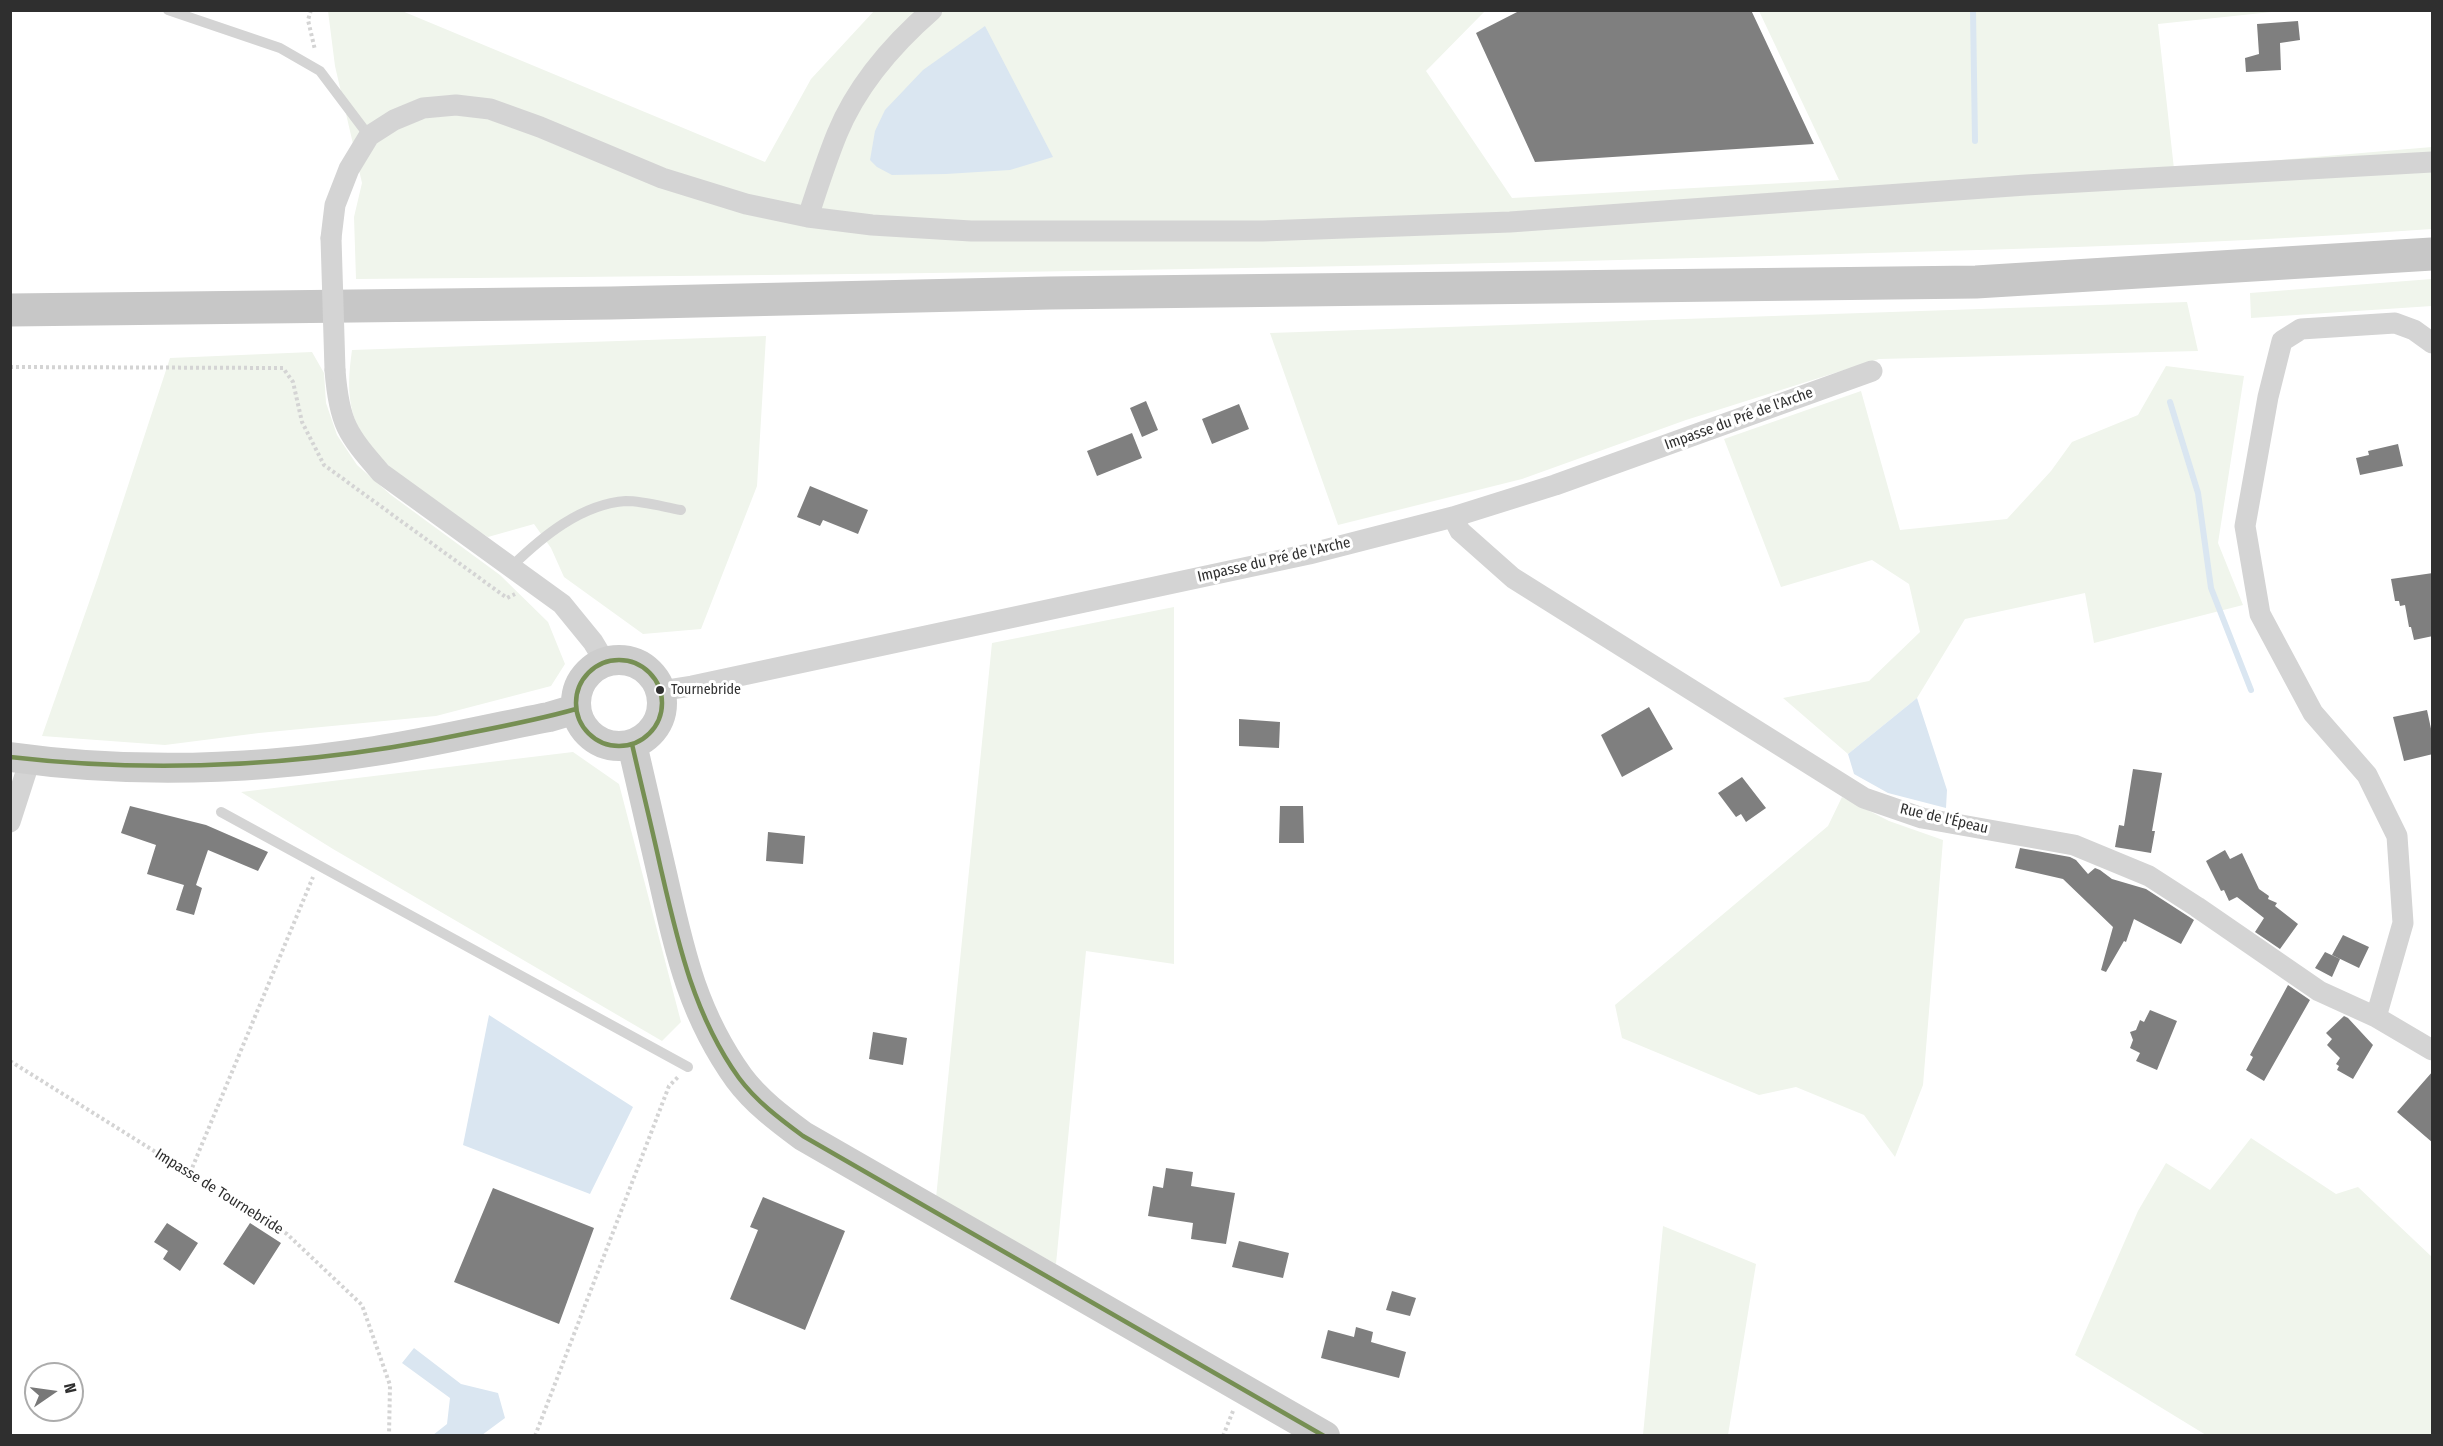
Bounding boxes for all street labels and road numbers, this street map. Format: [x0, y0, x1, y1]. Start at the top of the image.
street label: Impasse du Pré de l'Arche [1662, 384, 1816, 454]
street label: Impasse du Pré de l'Arche [1196, 534, 1352, 586]
street label: Rue de l'Épeau [1898, 800, 1990, 838]
street label: Impasse de Tournebride [151, 1145, 287, 1239]

